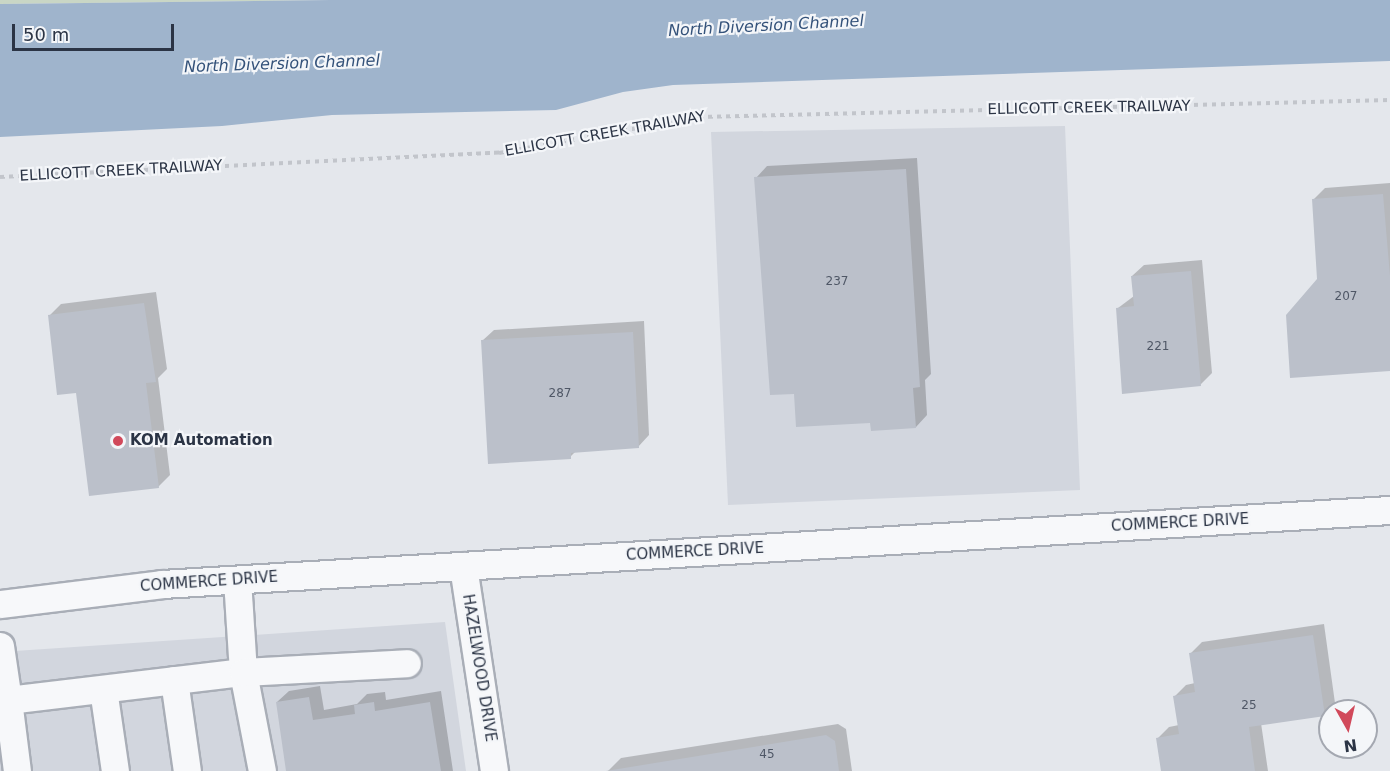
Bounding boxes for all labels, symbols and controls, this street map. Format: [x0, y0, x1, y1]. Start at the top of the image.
water label: North Diversion Channel [668, 11, 864, 41]
scale bar [15, 12, 177, 50]
text: 50 m [23, 24, 69, 45]
water label: North Diversion Channel [184, 51, 380, 77]
street label: ELLICOTT CREEK TRAILWAY [987, 97, 1191, 119]
street label: ELLICOTT CREEK TRAILWAY [503, 108, 707, 160]
street label: ELLICOTT CREEK TRAILWAY [19, 157, 223, 185]
house number: 237 [826, 275, 848, 289]
house number: 207 [1335, 290, 1357, 304]
house number: 221 [1147, 340, 1169, 354]
house number: 287 [549, 387, 571, 401]
place label: KOM Automation [130, 432, 273, 450]
marker: KOM Automation [111, 434, 125, 448]
street label: COMMERCE DRIVE [1111, 510, 1249, 536]
street label: COMMERCE DRIVE [626, 539, 764, 565]
street label: COMMERCE DRIVE [139, 568, 279, 596]
street label: HAZELWOOD DRIVE [458, 593, 500, 743]
house number: 25 [1241, 699, 1257, 713]
north arrow [1318, 699, 1378, 759]
text: N [1342, 735, 1358, 756]
house number: 45 [759, 748, 775, 762]

